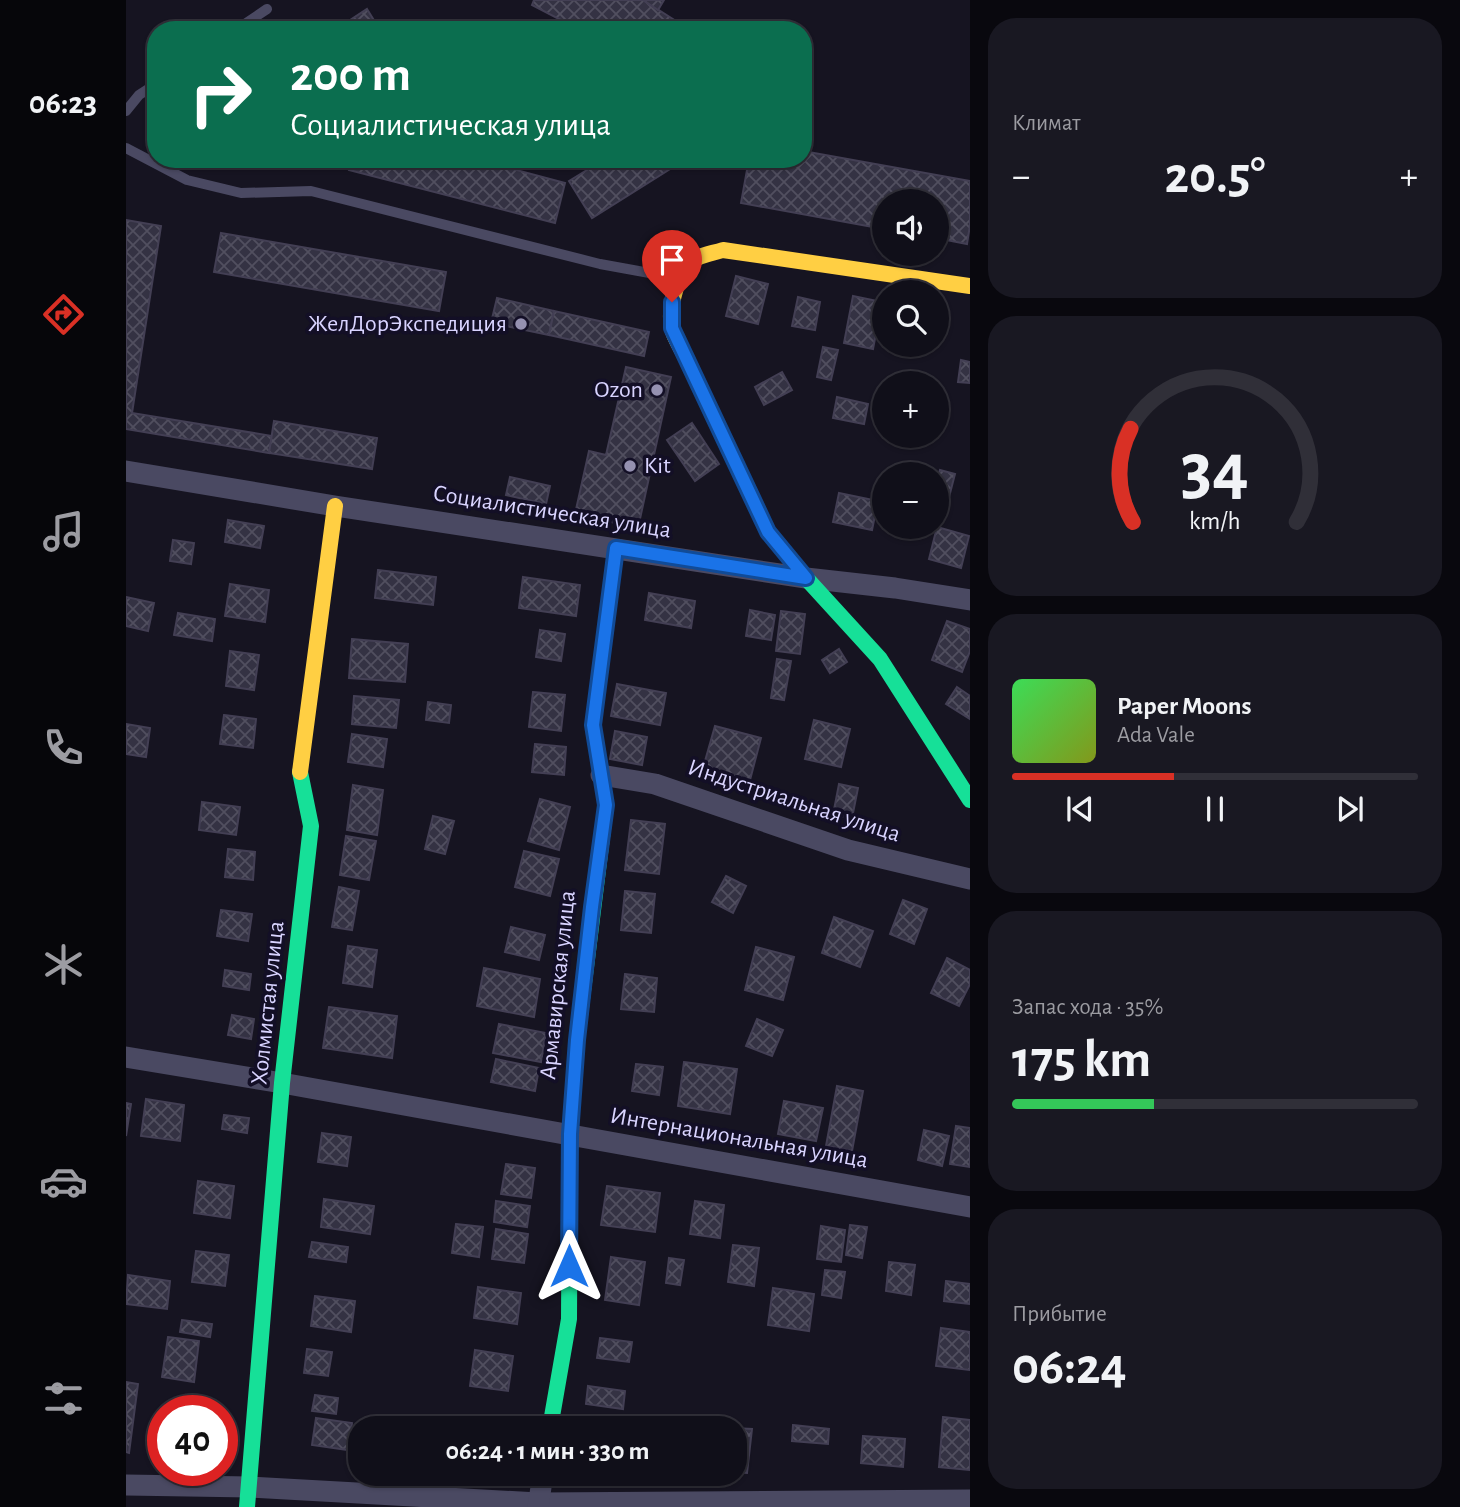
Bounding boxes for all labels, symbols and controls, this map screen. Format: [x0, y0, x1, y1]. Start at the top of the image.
icon: right [175, 49, 266, 140]
text: 200 m [290, 51, 411, 100]
text: 06:23 [29, 87, 97, 119]
text: Социалистическая улица [290, 109, 611, 141]
text: Климат [1012, 112, 1081, 135]
text: 20.5° [1164, 150, 1266, 202]
text: − [1012, 158, 1030, 196]
text: + [1400, 158, 1418, 196]
map controls [872, 189, 949, 539]
button: sound [872, 189, 949, 266]
pin [642, 230, 702, 302]
icon: arrive [653, 241, 691, 279]
button: search [872, 280, 949, 357]
icon: directions [39, 290, 88, 339]
place label: ЖелДорЭкспедиция [308, 312, 507, 336]
marker: ЖелДорЭкспедиция [513, 316, 529, 332]
button: + [872, 371, 949, 448]
place label: Ozon [594, 378, 643, 402]
marker: Ozon [649, 382, 665, 398]
text: 34 [1181, 434, 1249, 507]
place label: Kit [644, 454, 671, 478]
marker: Kit [622, 458, 638, 474]
button: − [872, 462, 949, 539]
street label: Социалистическая улица [431, 481, 673, 543]
icon: music [39, 507, 88, 556]
text: km/h [1189, 508, 1241, 533]
text: Paper Moons [1117, 693, 1252, 719]
icon: phone [39, 723, 88, 772]
text: Ada Vale [1117, 724, 1195, 747]
street label: Индустриальная улица [685, 755, 903, 847]
icon: previous [1061, 790, 1099, 828]
icon: pause [1196, 790, 1234, 828]
icon: next [1331, 790, 1369, 828]
street label: Армавирская улица [536, 889, 580, 1081]
street label: Холмистая улица [247, 920, 289, 1086]
icon: climate [39, 940, 88, 989]
text: Запас хода · 35% [1012, 996, 1163, 1019]
text: 175 km [1012, 1034, 1151, 1086]
street label: Интернациональная улица [608, 1103, 870, 1173]
icon: car [39, 1157, 88, 1206]
position arrow [532, 1229, 606, 1303]
text: Прибытие [1012, 1303, 1107, 1326]
text: 06:24 [1012, 1341, 1127, 1393]
icon: filters [39, 1374, 88, 1423]
speed limit sign: 40 [147, 1395, 238, 1486]
text: 06:24 · 1 мин · 330 m [446, 1438, 649, 1464]

